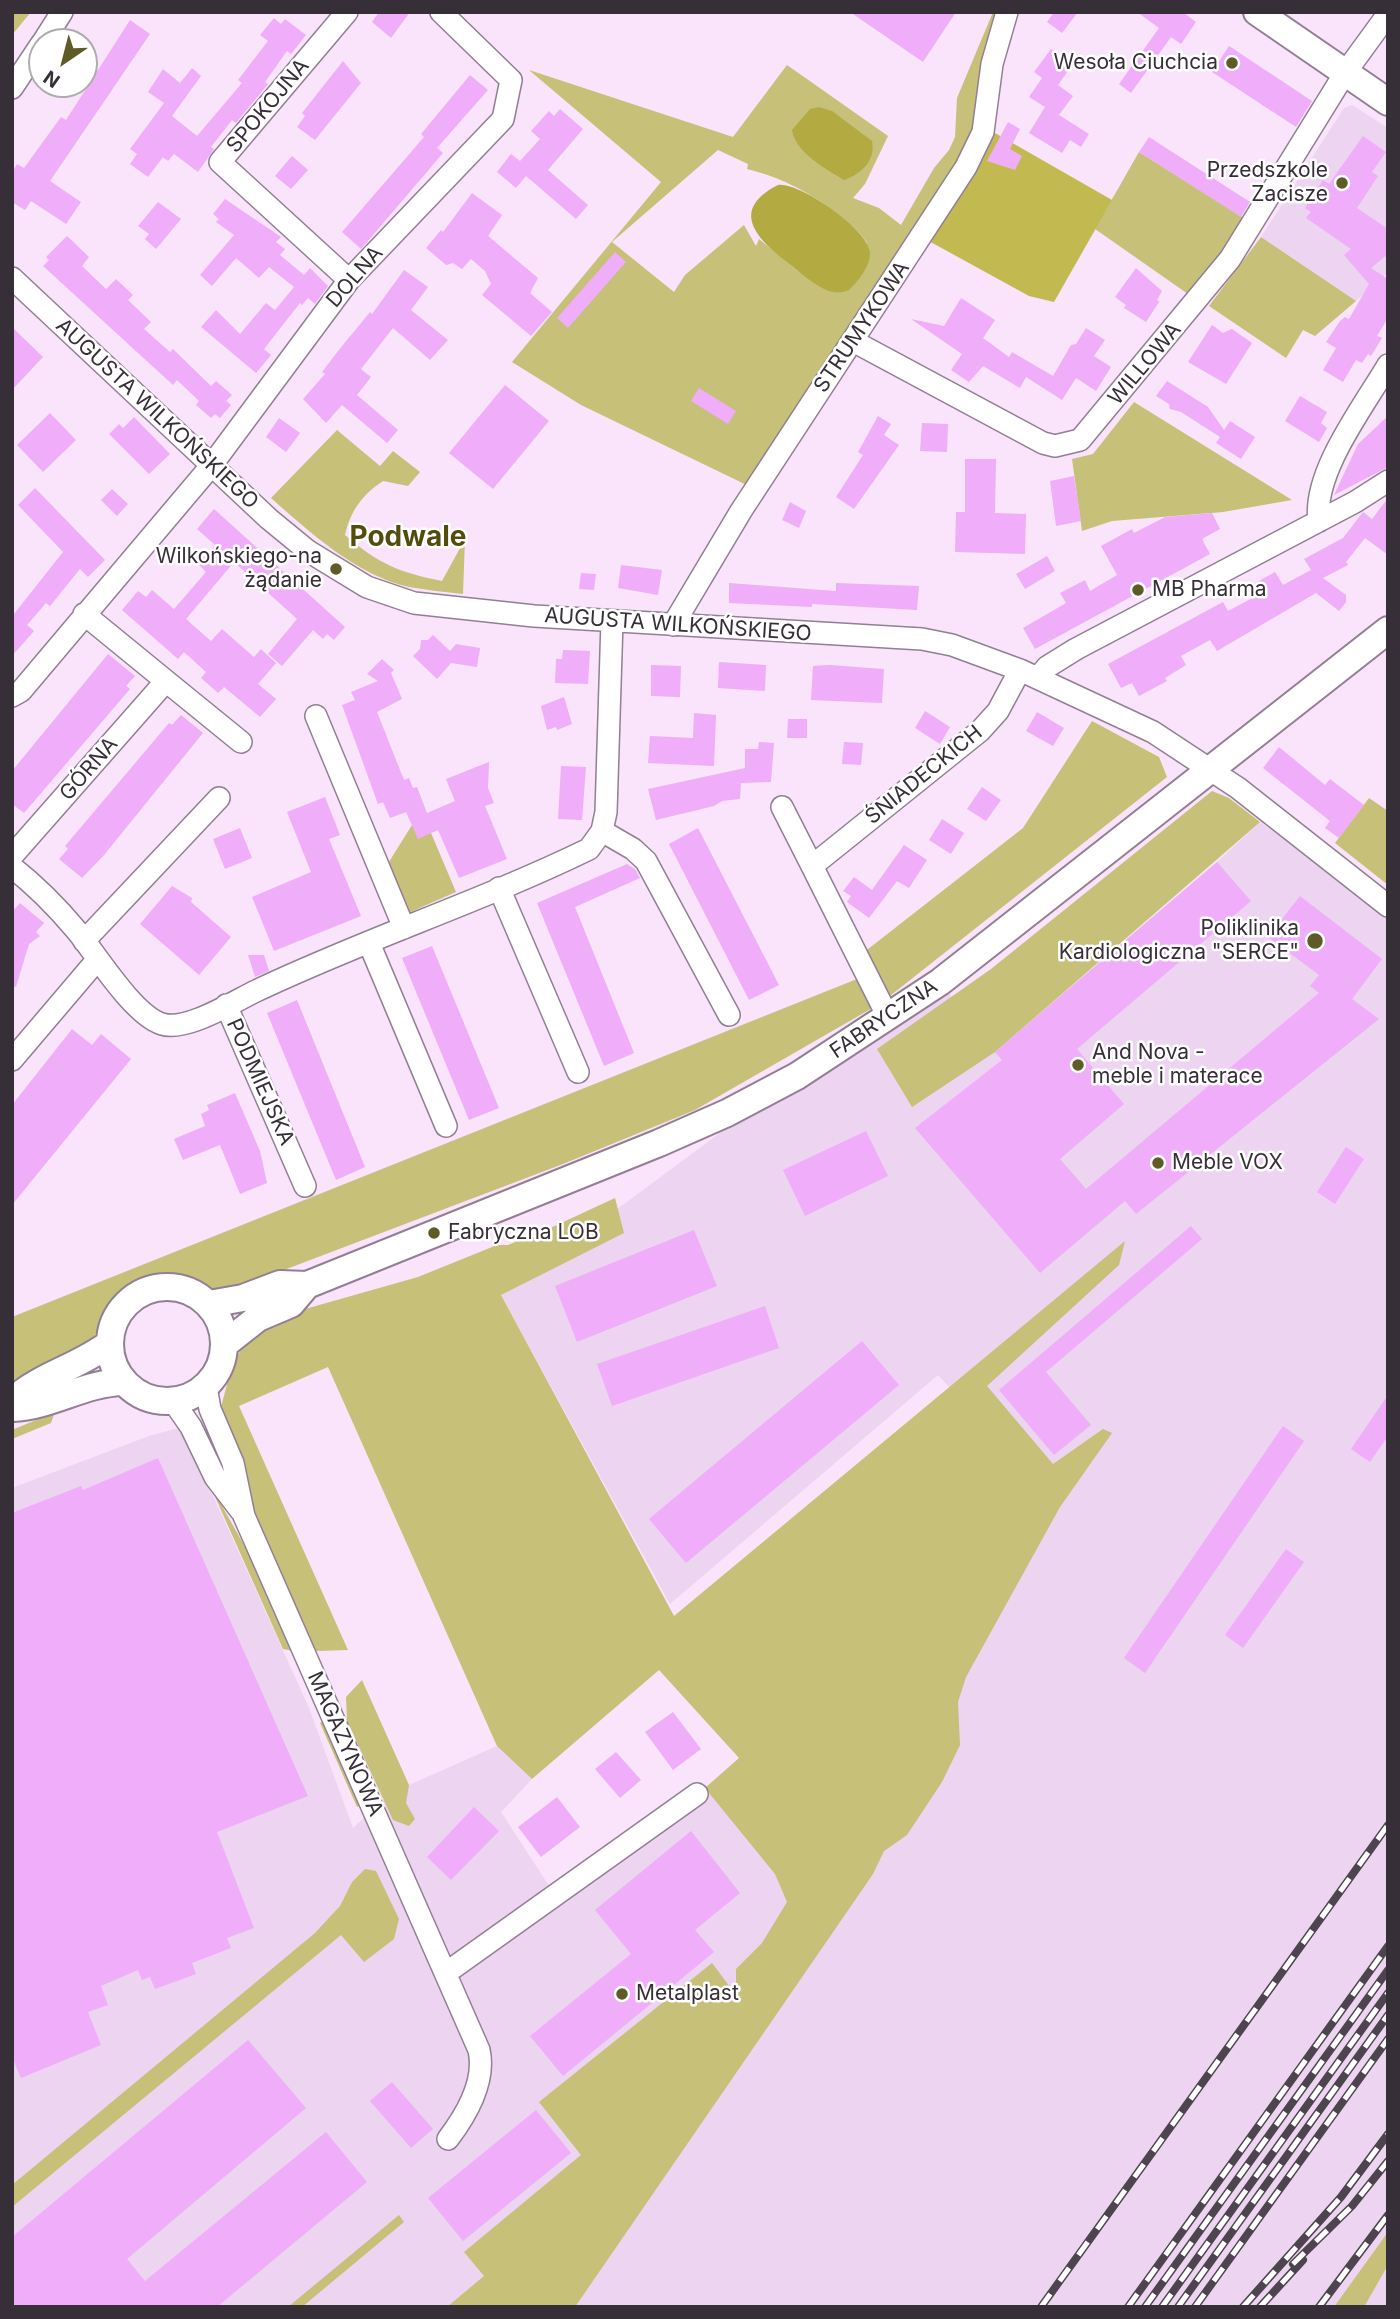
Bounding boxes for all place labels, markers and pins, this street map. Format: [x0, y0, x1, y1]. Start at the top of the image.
place label: Wesoła Ciuchcia [1054, 50, 1218, 76]
marker: Wesoła Ciuchcia [1224, 55, 1240, 71]
place label: Przedszkole Zacisze [1207, 158, 1328, 208]
marker: Przedszkole Zacisze [1334, 175, 1350, 191]
place label: Wilkońskiego-na żądanie [156, 544, 322, 594]
marker: Wilkońskiego-na żądanie [328, 561, 344, 577]
place label: MB Pharma [1152, 577, 1267, 603]
marker: MB Pharma [1130, 582, 1146, 598]
place label: Poliklinika Kardiologiczna "SERCE" [1059, 916, 1299, 966]
marker: Poliklinika Kardiologiczna "SERCE" [1305, 931, 1325, 951]
place label: And Nova - meble i materace [1092, 1040, 1263, 1090]
marker: And Nova - meble i materace [1070, 1057, 1086, 1073]
place label: Meble VOX [1172, 1150, 1283, 1176]
marker: Meble VOX [1150, 1155, 1166, 1171]
place label: Fabryczna LOB [448, 1220, 599, 1246]
marker: Fabryczna LOB [426, 1225, 442, 1241]
place label: Metalplast [636, 1981, 739, 2007]
marker: Metalplast [614, 1986, 630, 2002]

